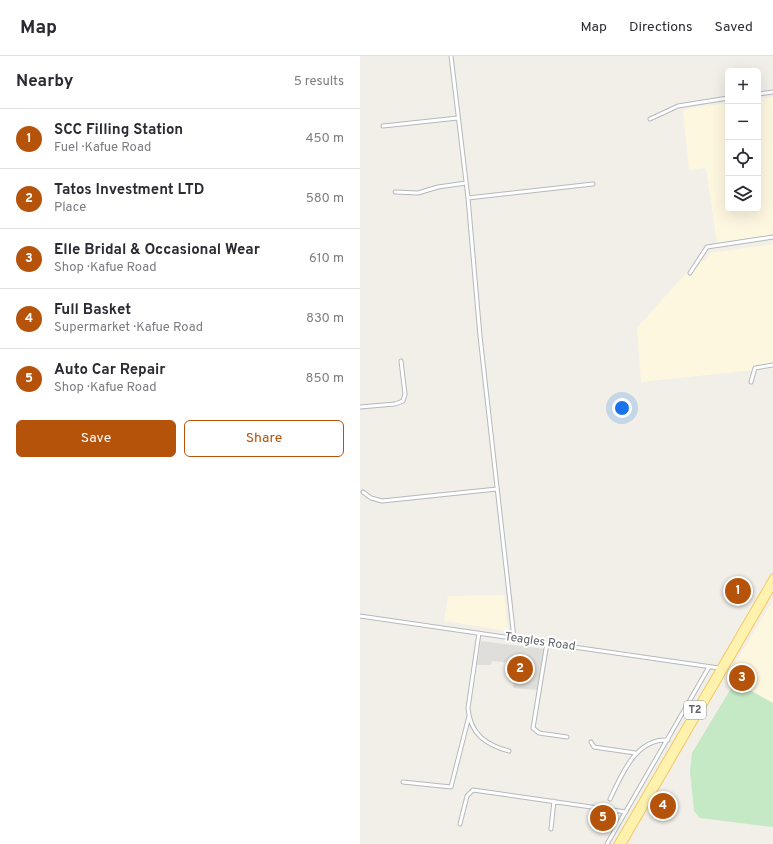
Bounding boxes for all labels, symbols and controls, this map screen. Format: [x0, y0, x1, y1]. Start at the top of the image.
text: Map [20, 16, 57, 40]
text: Map [581, 19, 607, 36]
text: Directions [629, 19, 693, 36]
text: Saved [715, 19, 753, 36]
map controls [725, 68, 761, 212]
button: + [725, 68, 761, 104]
text: Nearby [16, 71, 73, 93]
text: 5 results [294, 74, 344, 90]
button: − [725, 104, 761, 140]
text: SCC Filling Station [54, 121, 183, 140]
text: 1 [26, 131, 32, 147]
text: 450 m [305, 131, 344, 147]
text: Fuel · Kafue Road [54, 140, 151, 156]
button: locate [725, 140, 761, 176]
button: layers [725, 176, 761, 212]
text: Tatos Investment LTD [54, 181, 204, 200]
text: 2 [25, 191, 33, 207]
text: 580 m [306, 191, 344, 207]
text: Place [54, 200, 86, 216]
text: Elle Bridal & Occasional Wear [54, 241, 260, 260]
text: 3 [25, 251, 33, 267]
text: 610 m [309, 251, 344, 267]
text: Shop · Kafue Road [54, 260, 157, 276]
text: Full Basket [54, 301, 131, 320]
text: 4 [25, 311, 33, 327]
text: 830 m [306, 311, 344, 327]
text: Supermarket · Kafue Road [54, 320, 203, 336]
text: Auto Car Repair [54, 361, 166, 380]
text: 5 [25, 371, 33, 387]
text: 850 m [306, 371, 344, 387]
text: Shop · Kafue Road [54, 380, 157, 396]
your location [612, 398, 632, 418]
button: Save [16, 420, 176, 457]
button: Share [184, 420, 344, 457]
pin: 1 [725, 576, 751, 606]
street label: Teagles Road [504, 629, 576, 655]
pin: 2 [507, 654, 533, 684]
pin: 3 [729, 663, 755, 693]
road number: T2 [684, 701, 706, 719]
pin: 4 [650, 791, 676, 821]
pin: 5 [590, 803, 616, 833]

